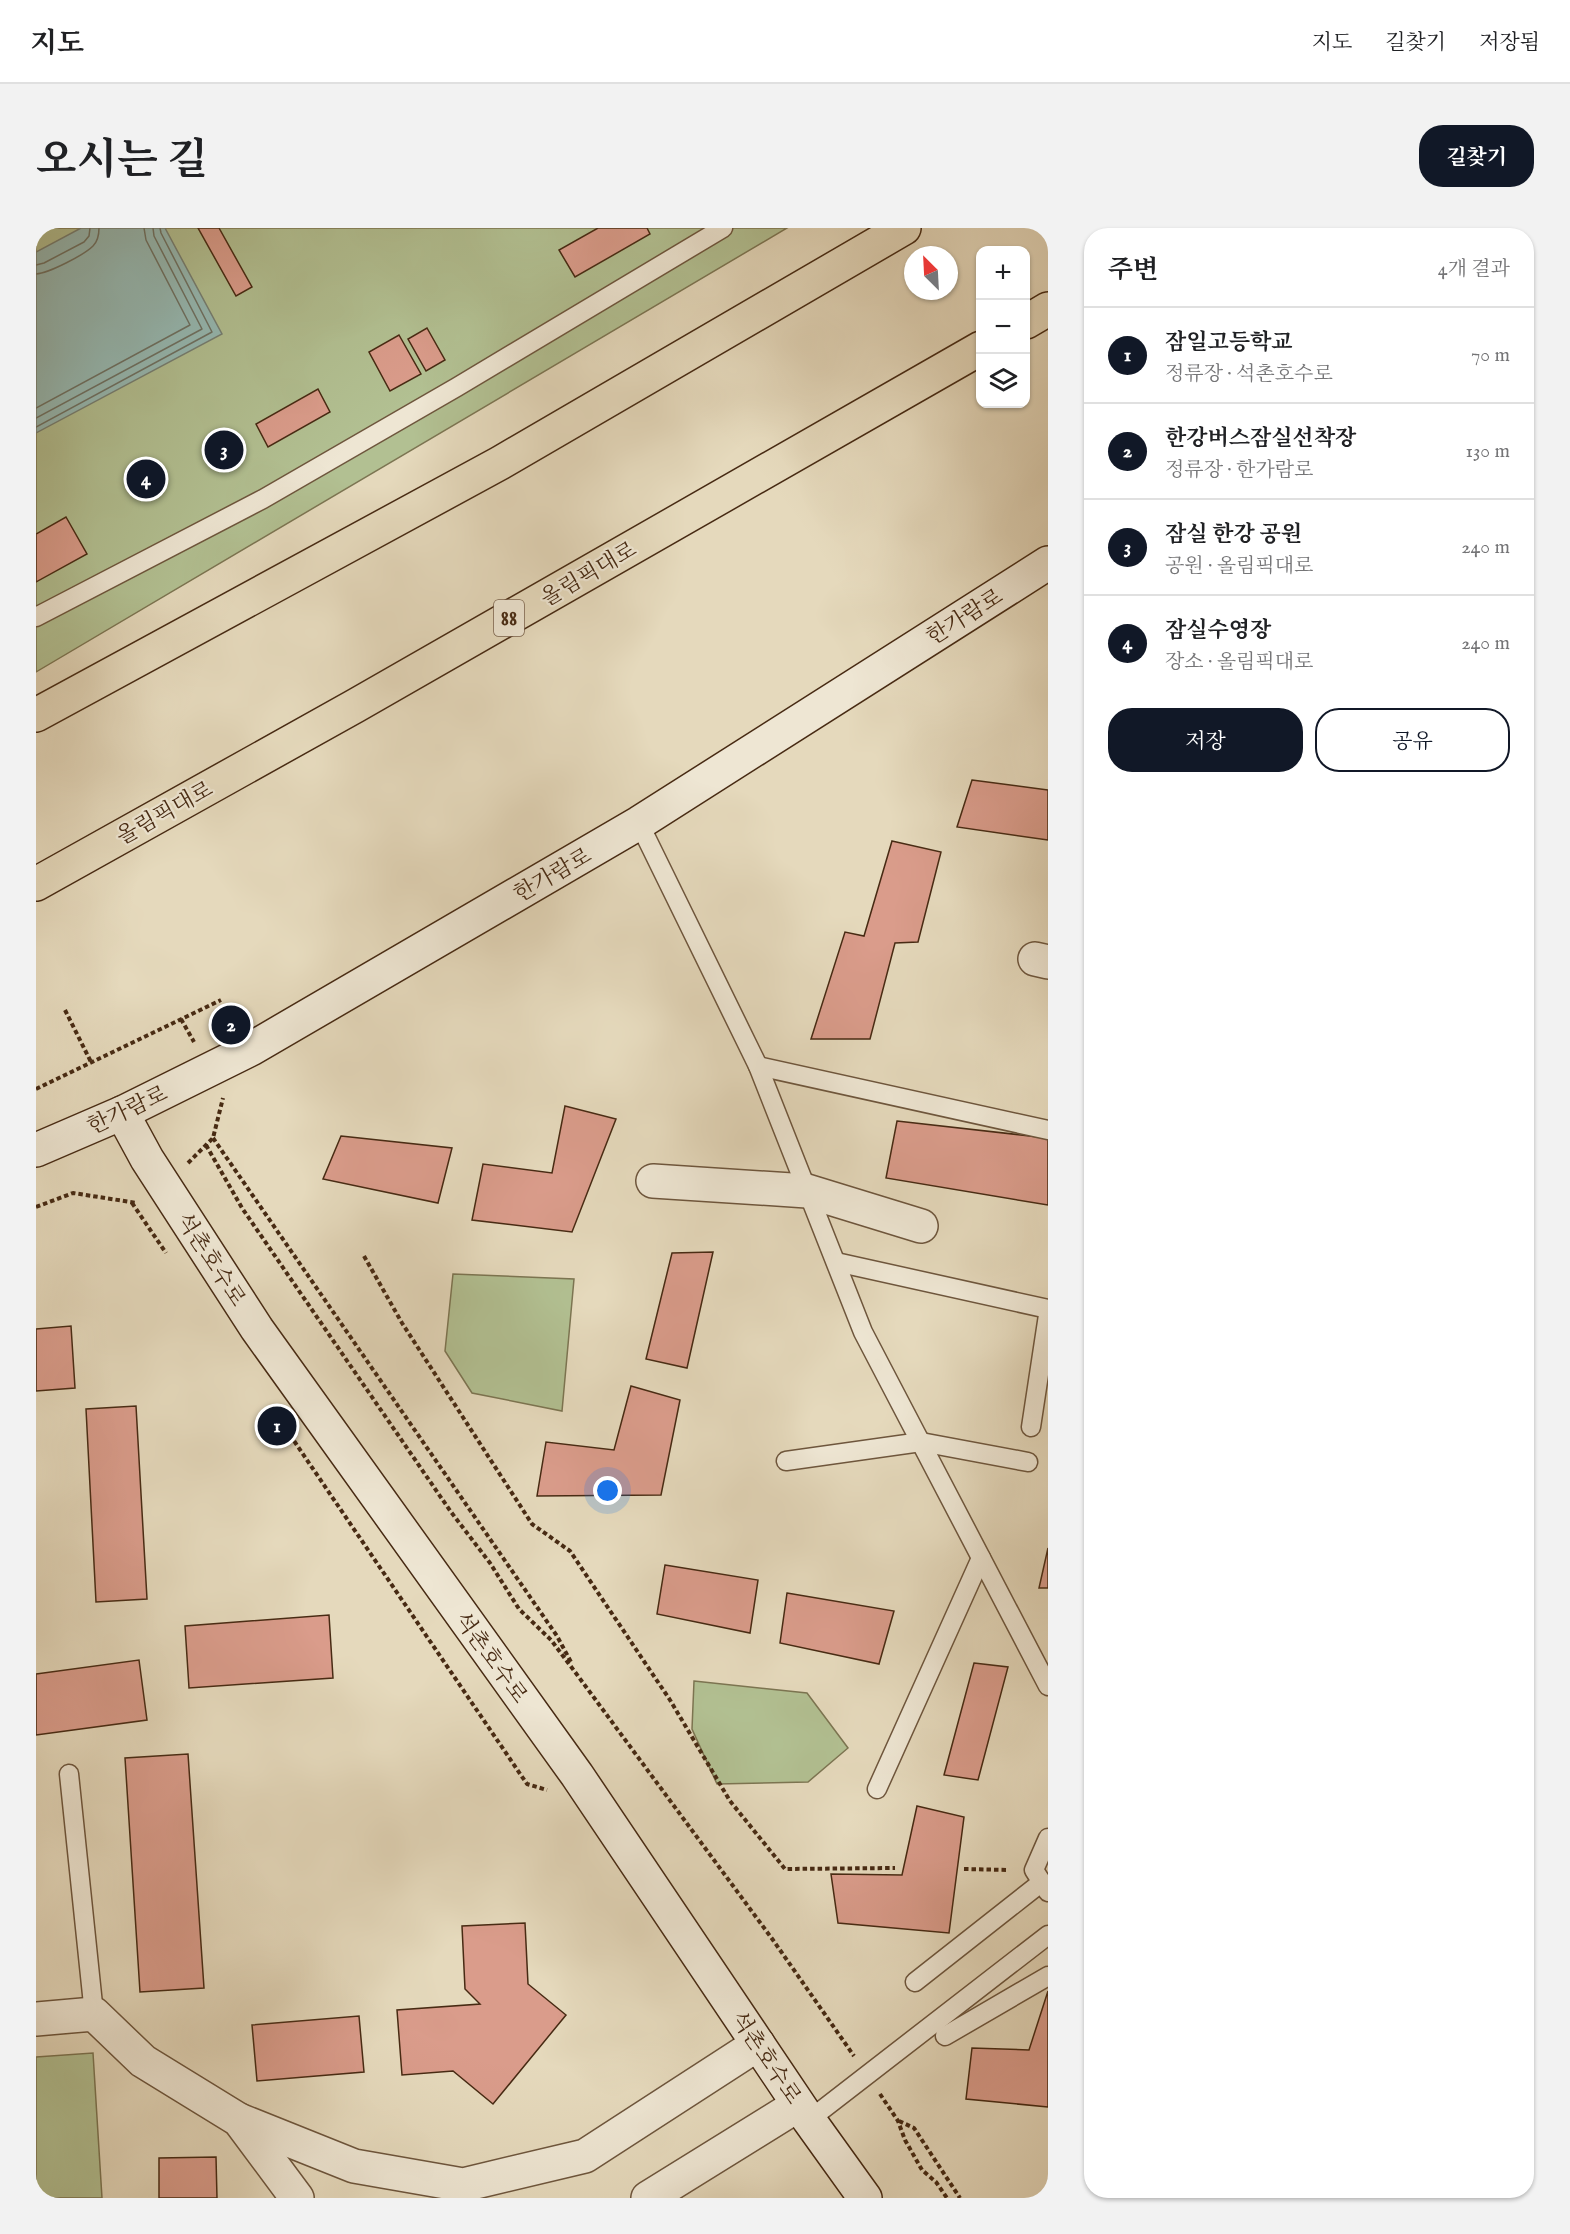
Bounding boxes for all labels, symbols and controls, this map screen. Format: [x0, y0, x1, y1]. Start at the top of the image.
text: 지도 [30, 27, 84, 62]
text: 지도 [1312, 30, 1352, 57]
text: 길찾기 [1385, 30, 1446, 57]
text: 저장됨 [1479, 30, 1540, 57]
button: 길찾기 [1419, 125, 1534, 187]
text: 오시는 길 [36, 135, 207, 188]
north arrow [904, 246, 958, 300]
map controls [976, 246, 1030, 408]
button: + [976, 246, 1030, 300]
text: 주변 [1108, 254, 1158, 287]
text: 4개 결과 [1438, 257, 1510, 282]
button: − [976, 300, 1030, 354]
text: 잠일고등학교 [1165, 329, 1293, 357]
text: 1 [1124, 343, 1131, 368]
text: 70 m [1471, 343, 1510, 368]
button: layers [976, 354, 1030, 408]
text: 정류장 · 석촌호수로 [1165, 362, 1333, 387]
text: 한강버스잠실선착장 [1165, 425, 1356, 453]
pin: 3 [204, 428, 243, 472]
text: 2 [1123, 439, 1132, 464]
text: 130 m [1465, 439, 1510, 464]
pin: 4 [126, 456, 166, 502]
text: 정류장 · 한가람로 [1165, 458, 1313, 483]
text: 잠실 한강 공원 [1165, 521, 1302, 549]
text: 3 [1124, 535, 1131, 560]
text: 240 m [1461, 535, 1510, 560]
street label: 올림픽대로 [536, 536, 642, 613]
text: 공원 · 올림픽대로 [1165, 554, 1313, 579]
street label: 한가람로 [922, 583, 1009, 652]
road number: 88 [494, 600, 524, 636]
text: 잠실수영장 [1165, 617, 1271, 645]
text: 4 [1123, 631, 1132, 656]
text: 240 m [1461, 631, 1510, 656]
text: 장소 · 올림픽대로 [1165, 650, 1313, 675]
button: 저장 [1108, 708, 1303, 772]
button: 공유 [1315, 708, 1510, 772]
street label: 올림픽대로 [112, 776, 218, 852]
street label: 한가람로 [509, 842, 597, 909]
pin: 2 [212, 1002, 250, 1048]
street label: 한가람로 [83, 1080, 172, 1141]
street label: 석촌호수로 [170, 1208, 251, 1312]
pin: 1 [258, 1404, 296, 1448]
your location [593, 1476, 622, 1505]
street label: 석촌호수로 [448, 1607, 533, 1709]
street label: 석촌호수로 [724, 2006, 807, 2110]

